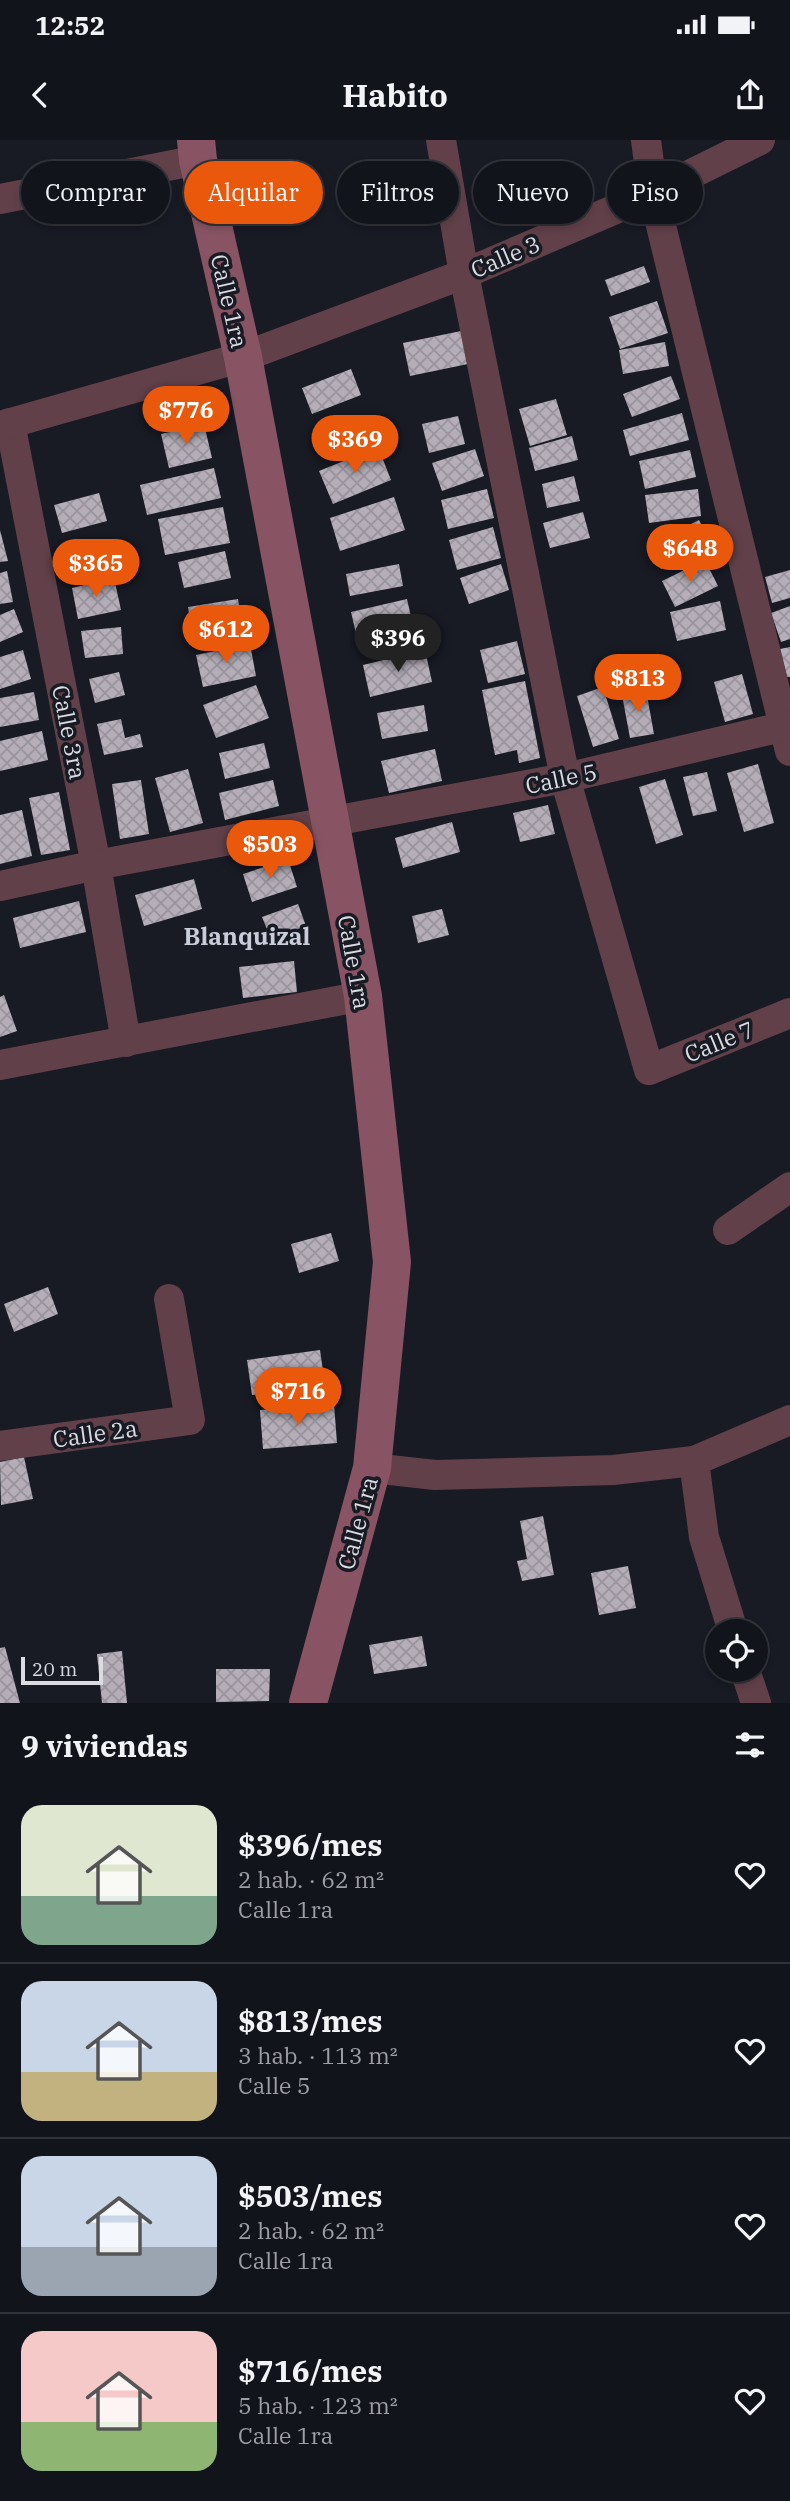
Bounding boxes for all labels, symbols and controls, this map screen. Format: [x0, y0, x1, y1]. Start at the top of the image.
text: 12:52 [35, 8, 105, 42]
text: Habito [342, 74, 448, 116]
icon: back [21, 76, 59, 114]
icon: share [731, 76, 769, 114]
chip: Comprar [21, 161, 170, 224]
chip: Alquilar [184, 161, 323, 224]
chip: Filtros [337, 161, 459, 224]
chip: Nuevo [473, 161, 593, 224]
chip: Piso [607, 161, 703, 224]
street label: Calle 3 [466, 228, 544, 284]
street label: Calle 1ra [205, 251, 255, 351]
pin: $776 [145, 386, 227, 446]
text: $776 [158, 394, 214, 424]
pin: $369 [314, 416, 396, 475]
text: $369 [327, 423, 383, 453]
pin: $648 [649, 524, 731, 584]
text: $648 [662, 532, 718, 562]
pin: $365 [55, 540, 137, 599]
text: $365 [68, 547, 124, 577]
pin: $612 [185, 606, 267, 665]
text: $612 [198, 613, 254, 643]
pin: $396 [357, 615, 439, 674]
text: $396 [370, 622, 426, 652]
pin: $813 [597, 654, 679, 714]
text: $813 [610, 662, 666, 692]
street label: Calle 3ra [46, 682, 94, 782]
street label: Calle 5 [522, 756, 600, 800]
pin: $503 [229, 820, 311, 880]
text: $503 [242, 828, 298, 858]
street label: Calle 1ra [332, 912, 378, 1012]
district label: Blanquizal [184, 920, 311, 952]
street label: Calle 7 [680, 1014, 758, 1068]
pin: $716 [257, 1368, 339, 1427]
text: $716 [270, 1375, 326, 1405]
street label: Calle 2a [51, 1412, 139, 1454]
street label: Calle 1ra [330, 1473, 384, 1573]
map controls [705, 1619, 768, 1682]
button: locate [705, 1619, 768, 1682]
scale bar [21, 1654, 103, 1686]
text: 20 m [32, 1657, 77, 1681]
text: 9 viviendas [21, 1726, 188, 1765]
icon: filters [731, 1726, 769, 1764]
text: $396/mes [238, 1825, 383, 1864]
icon: home [77, 1833, 161, 1917]
icon: heart [731, 1856, 769, 1894]
text: 2 hab. · 62 m² [238, 1864, 384, 1894]
text: Calle 1ra [238, 1894, 333, 1924]
text: $813/mes [238, 2001, 383, 2040]
icon: home [77, 2009, 161, 2093]
icon: heart [731, 2032, 769, 2070]
text: 3 hab. · 113 m² [238, 2040, 398, 2070]
text: Calle 5 [238, 2070, 311, 2100]
text: $503/mes [238, 2176, 383, 2215]
icon: home [77, 2184, 161, 2268]
icon: heart [731, 2207, 769, 2245]
text: 2 hab. · 62 m² [238, 2215, 384, 2245]
text: Calle 1ra [238, 2245, 333, 2275]
text: $716/mes [238, 2351, 383, 2390]
icon: home [77, 2359, 161, 2443]
icon: heart [731, 2382, 769, 2420]
text: 5 hab. · 123 m² [238, 2390, 398, 2420]
text: Calle 1ra [238, 2420, 333, 2450]

